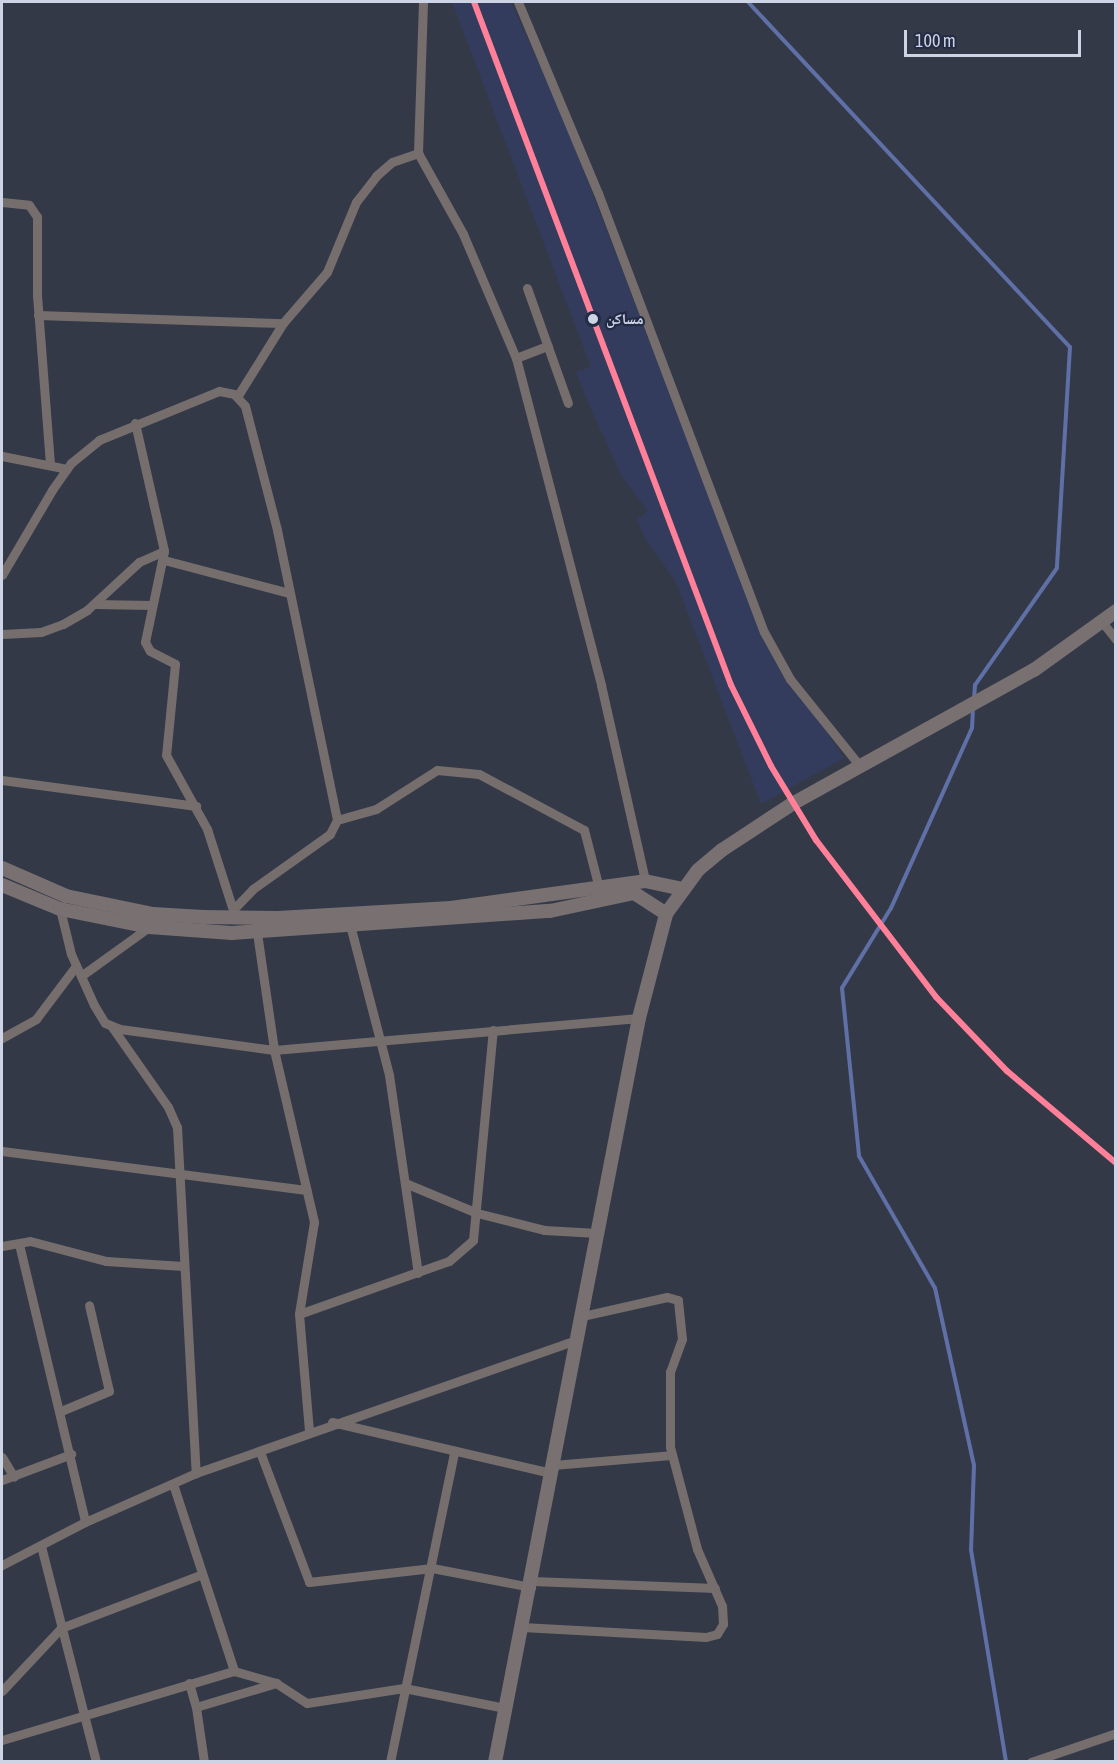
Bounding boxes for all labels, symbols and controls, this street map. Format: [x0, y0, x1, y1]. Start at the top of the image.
scale bar [907, 18, 1084, 56]
text: 100 m [915, 30, 956, 51]
marker: مساكن [584, 310, 602, 328]
place label: مساكن [606, 310, 643, 328]

